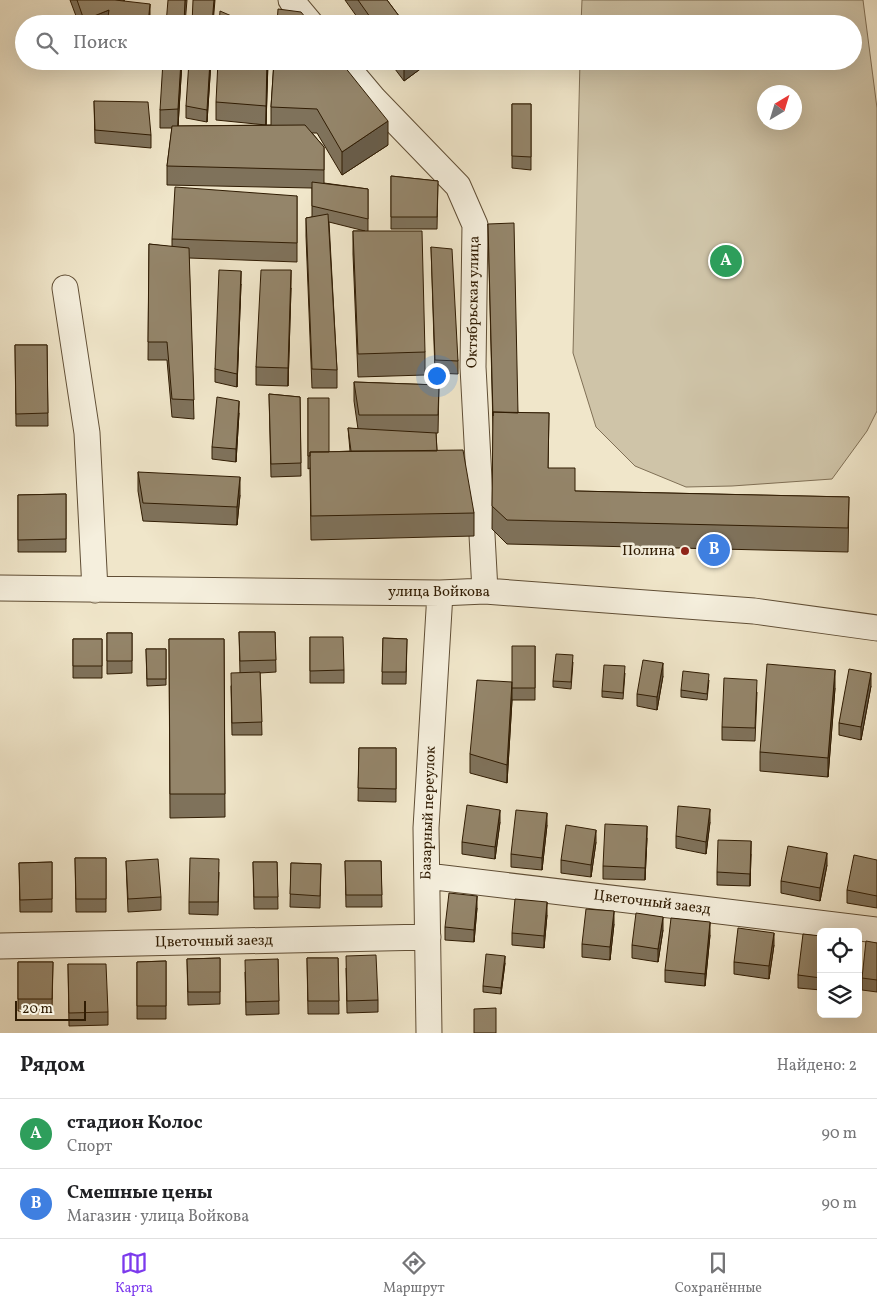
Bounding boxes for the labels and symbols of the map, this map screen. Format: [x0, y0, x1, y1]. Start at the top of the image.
north arrow [757, 85, 802, 130]
street label: Октябрьская улица [462, 236, 486, 368]
pin: A [710, 242, 742, 280]
your location [424, 363, 450, 389]
pin: B [698, 531, 730, 569]
place label: Полина [622, 541, 675, 562]
marker: Полина [679, 545, 691, 557]
street label: улица Войкова [388, 582, 490, 603]
street label: Базарный переулок [416, 746, 442, 880]
street label: Цветочный заезд [592, 885, 712, 921]
street label: Цветочный заезд [155, 930, 274, 954]
scale bar [15, 998, 86, 1021]

